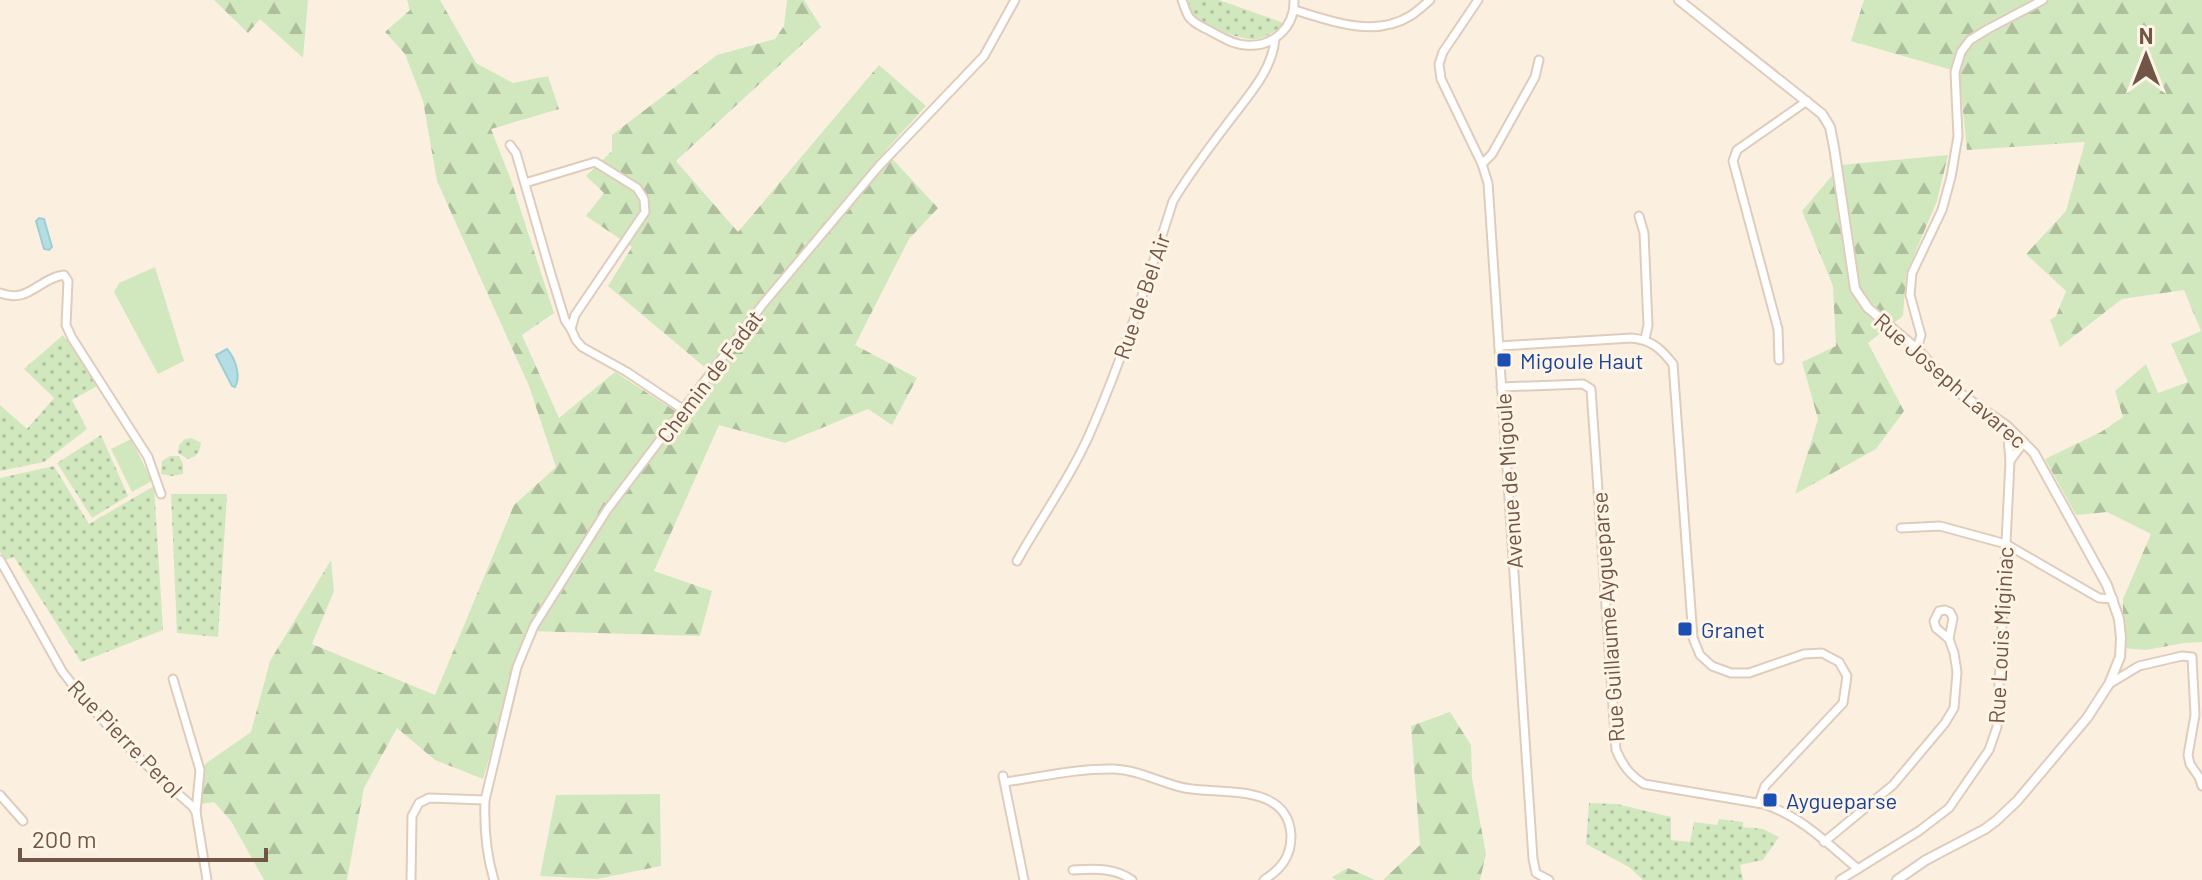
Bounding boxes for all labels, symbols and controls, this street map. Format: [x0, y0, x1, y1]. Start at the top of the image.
north arrow [2106, 16, 2186, 96]
text: N [2139, 22, 2153, 48]
street label: Rue de Bel Air [1107, 230, 1175, 362]
street label: Chemin de Fadat [651, 305, 767, 447]
street label: Rue Joseph Lavarec [1870, 307, 2032, 453]
place label: Migoule Haut [1520, 347, 1644, 373]
marker: Migoule Haut [1495, 351, 1513, 369]
street label: Avenue de Migoule [1489, 392, 1527, 570]
street label: Rue Guillaume Aygueparse [1585, 491, 1629, 743]
street label: Rue Louis Miginiac [1982, 546, 2018, 724]
place label: Granet [1701, 616, 1765, 642]
marker: Granet [1676, 620, 1694, 638]
street label: Rue Pierre Perol [63, 674, 189, 802]
place label: Aygueparse [1786, 787, 1897, 813]
marker: Aygueparse [1761, 791, 1779, 809]
scale bar [20, 812, 266, 862]
text: 200 m [32, 824, 97, 853]

